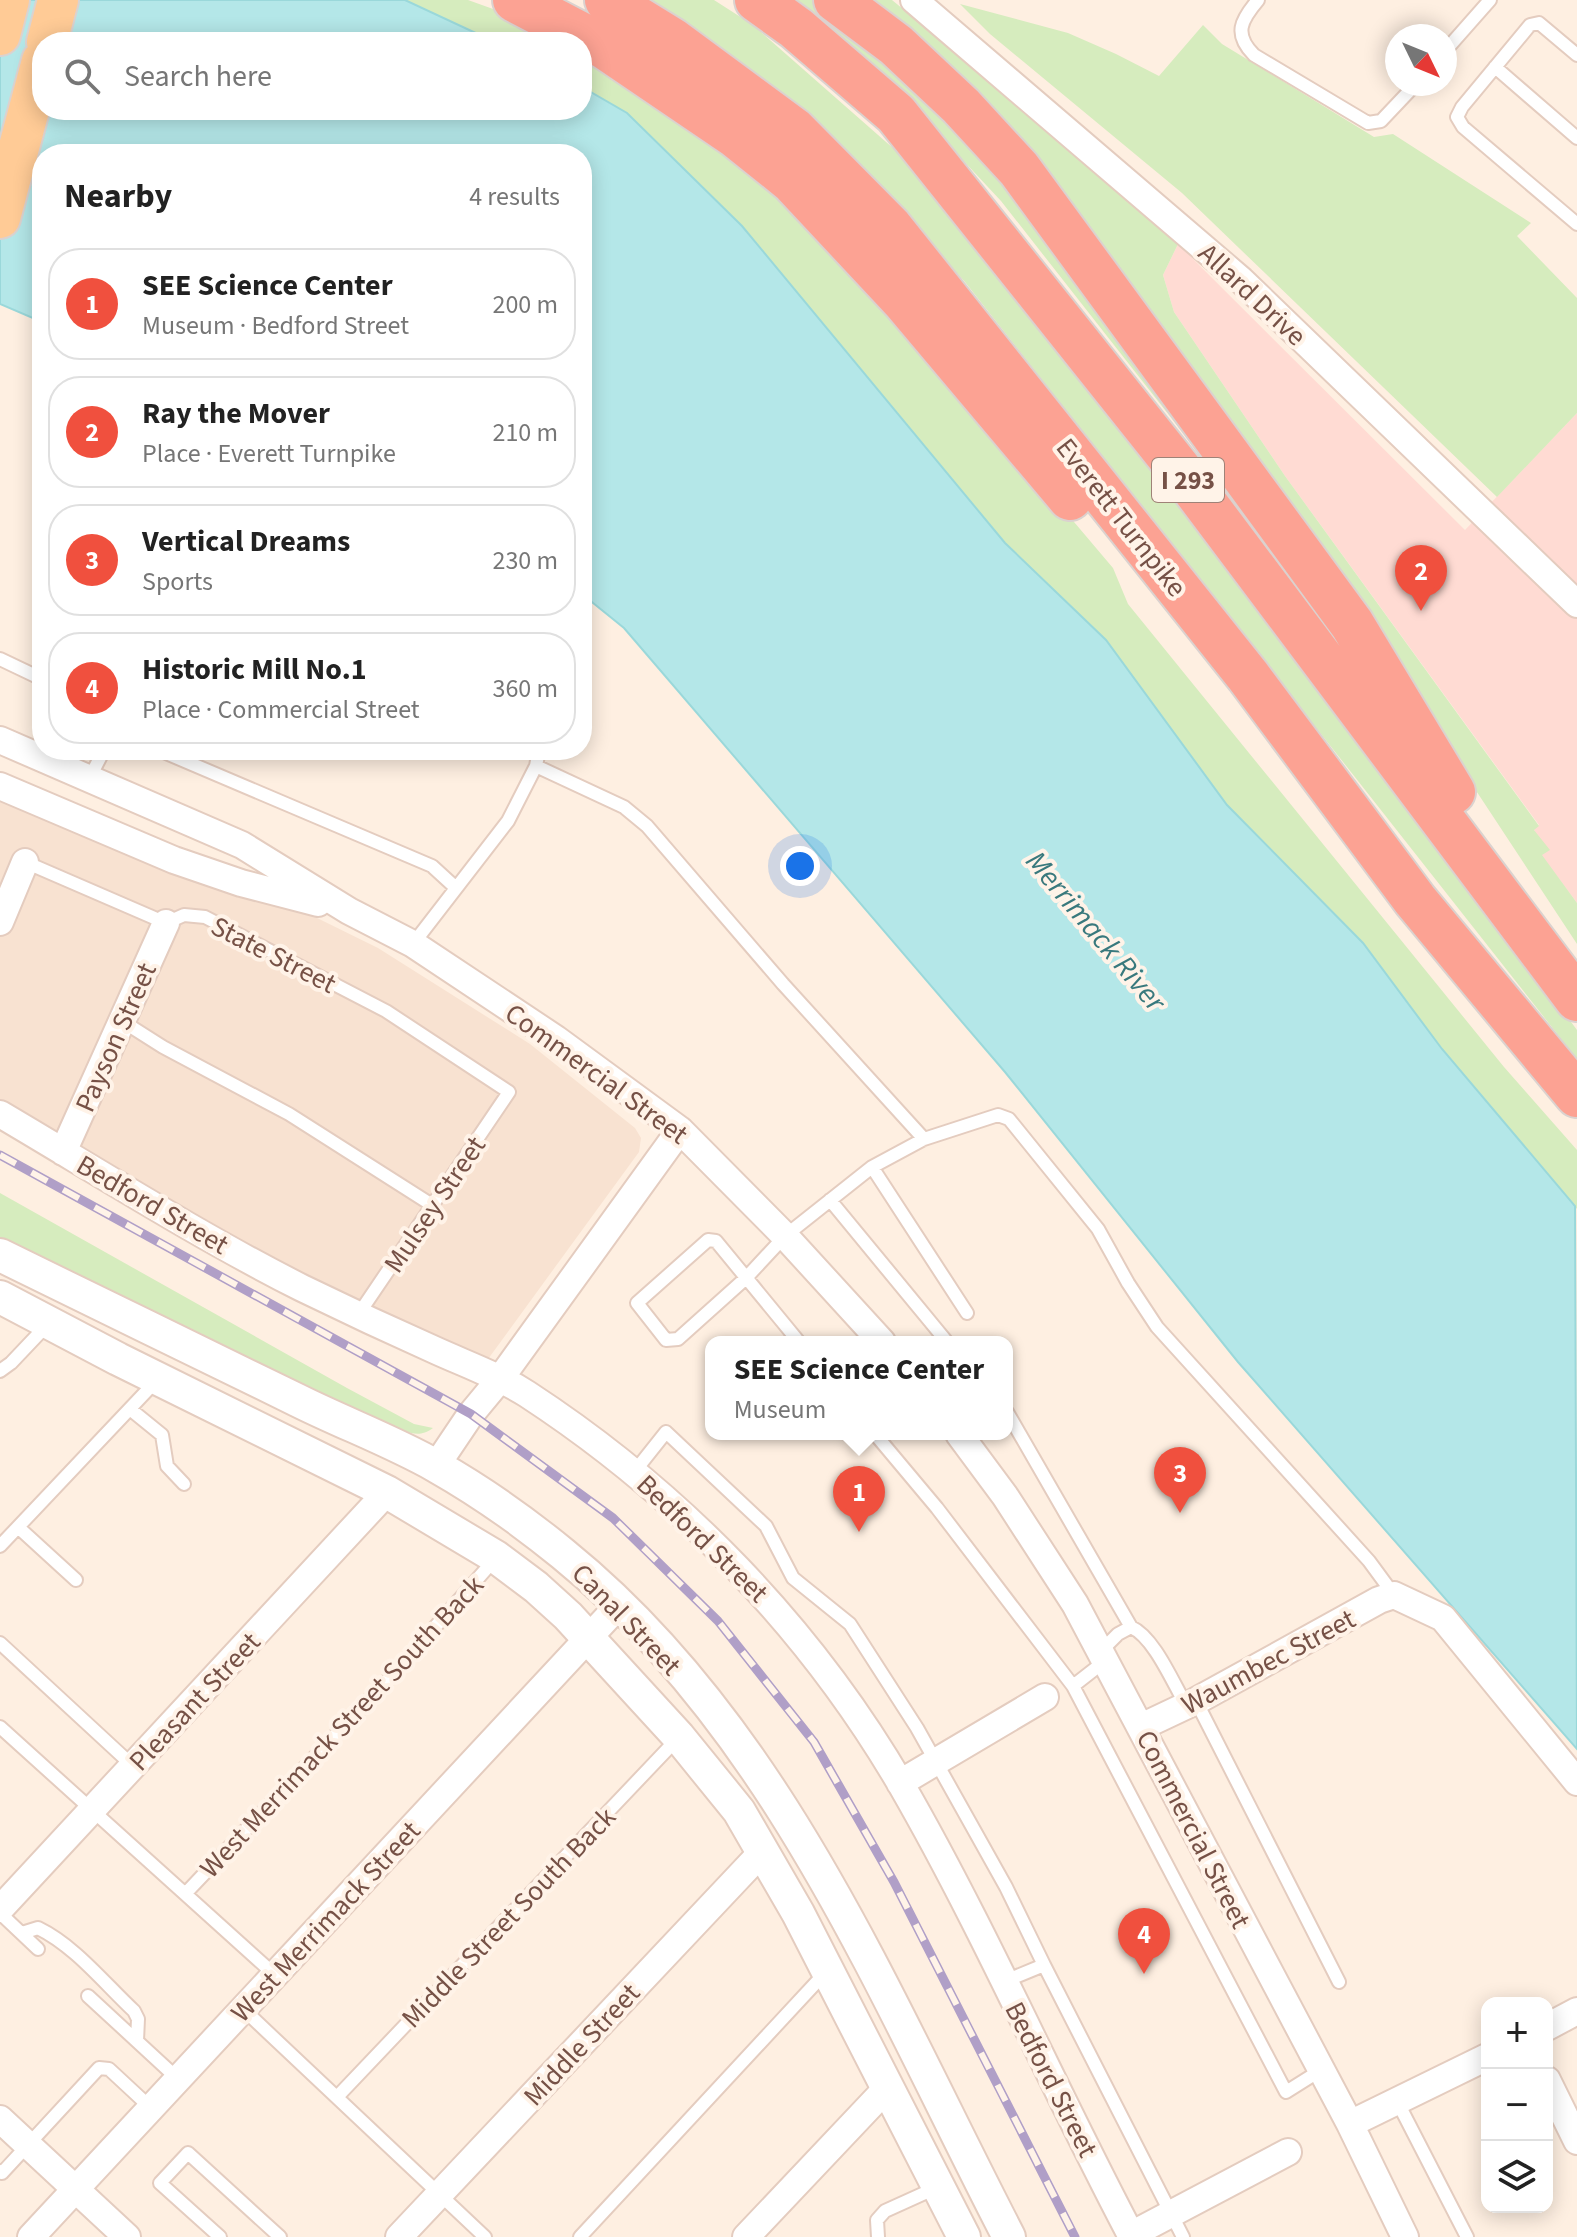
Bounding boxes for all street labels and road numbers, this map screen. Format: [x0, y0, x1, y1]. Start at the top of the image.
street label: Allard Drive [1189, 234, 1315, 355]
street label: Everett Turnpike [1046, 430, 1196, 606]
road number: I 293 [1152, 458, 1224, 502]
street label: State Street [204, 906, 344, 1004]
street label: Payson Street [65, 956, 167, 1119]
street label: Commercial Street [497, 994, 697, 1154]
street label: Mulsey Street [374, 1128, 496, 1281]
street label: Bedford Street [69, 1145, 236, 1265]
street label: Bedford Street [627, 1465, 778, 1612]
street label: Canal Street [562, 1555, 691, 1685]
street label: West Merrimack Street South Back [190, 1566, 493, 1887]
street label: Waumbec Street [1174, 1599, 1363, 1725]
street label: Pleasant Street [120, 1623, 270, 1780]
street label: Commercial Street [1126, 1723, 1261, 1936]
street label: Middle Street South Back [392, 1798, 625, 2037]
street label: West Merrimack Street [222, 1812, 430, 2031]
street label: Middle Street [514, 1974, 650, 2115]
street label: Bedford Street [995, 1995, 1108, 2165]

